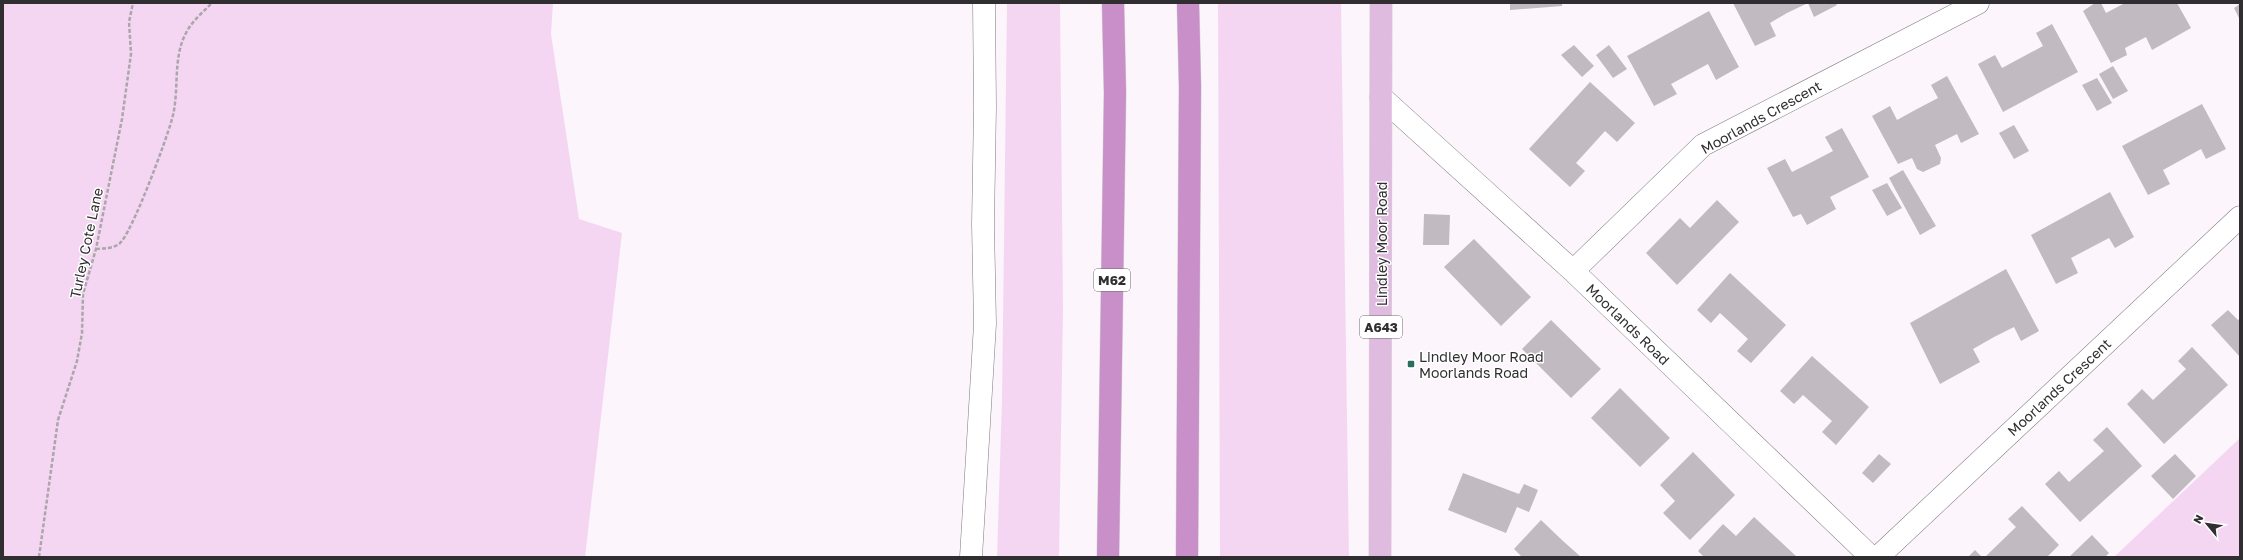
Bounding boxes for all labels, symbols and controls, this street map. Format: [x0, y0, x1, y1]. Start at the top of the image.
street label: Moorlands Crescent [1698, 77, 1824, 157]
street label: Lindley Moor Road [1373, 182, 1390, 306]
street label: Turley Cote Lane [66, 186, 106, 300]
road number: M62 [1094, 269, 1130, 291]
street label: Moorlands Road [1583, 280, 1673, 368]
road number: A643 [1360, 316, 1402, 338]
street label: Moorlands Crescent [2004, 335, 2114, 439]
place label: Lindley Moor Road Moorlands Road [1419, 348, 1544, 381]
marker: Lindley Moor Road Moorlands Road [1406, 359, 1416, 369]
north arrow [2187, 504, 2227, 544]
text: N [2190, 512, 2206, 526]

